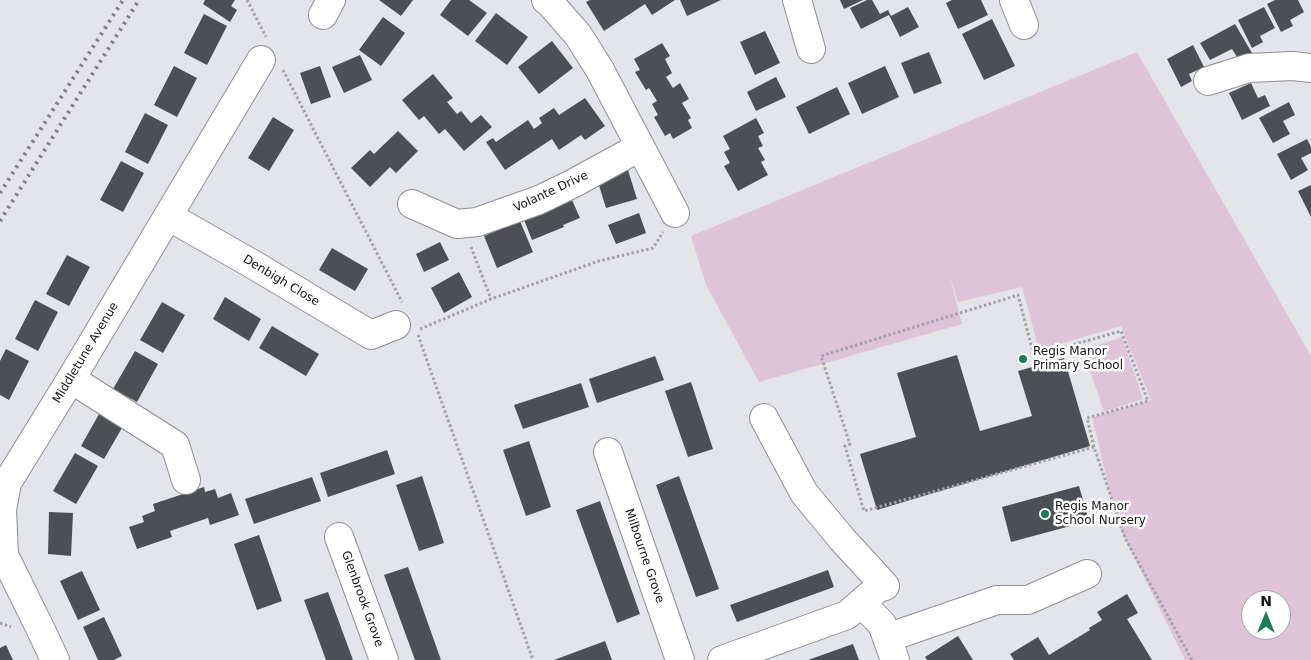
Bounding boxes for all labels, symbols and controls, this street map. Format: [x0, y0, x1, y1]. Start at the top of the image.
street label: Volante Drive [511, 168, 591, 216]
street label: Denbigh Close [240, 252, 322, 310]
street label: Middletune Avenue [50, 300, 122, 406]
place label: Regis Manor Primary School [1033, 345, 1123, 373]
marker: Regis Manor Primary School [1017, 353, 1029, 365]
place label: Regis Manor School Nursery [1055, 500, 1146, 528]
street label: Milbourne Grove [621, 507, 667, 605]
marker: Regis Manor School Nursery [1039, 508, 1051, 520]
street label: Glenbrook Grove [338, 549, 386, 649]
north arrow [1241, 590, 1291, 640]
text: N [1260, 593, 1272, 609]

